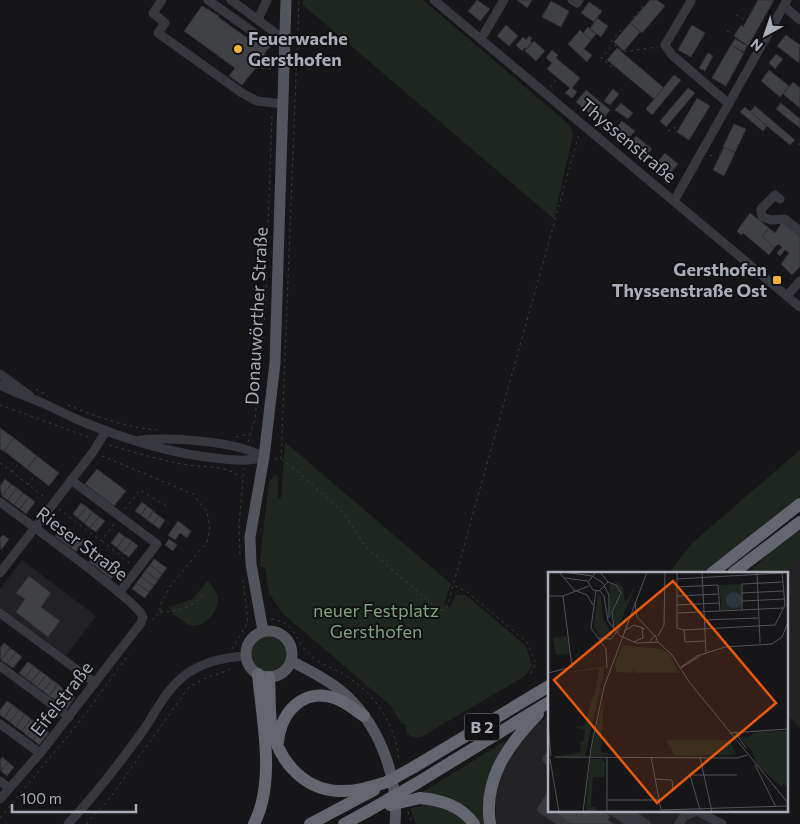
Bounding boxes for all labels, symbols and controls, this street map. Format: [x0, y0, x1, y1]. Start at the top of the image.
north arrow [740, 10, 790, 60]
place label: Feuerwache Gersthofen [248, 27, 348, 70]
text: N [747, 35, 766, 55]
marker: Feuerwache Gersthofen [232, 43, 244, 55]
street label: Thyssenstraße [576, 93, 681, 187]
street label: Donauwörther Straße [240, 226, 272, 406]
place label: Gersthofen Thyssenstraße Ost [612, 258, 767, 301]
marker: Gersthofen Thyssenstraße Ost [771, 274, 783, 286]
street label: Rieser Straße [32, 502, 133, 585]
inset map [548, 572, 788, 812]
park label: neuer Festplatz Gersthofen [313, 599, 439, 642]
street label: Eifelstraße [25, 657, 97, 740]
road number: B 2 [464, 714, 500, 740]
scale bar [12, 782, 136, 814]
text: 100 m [20, 789, 62, 807]

